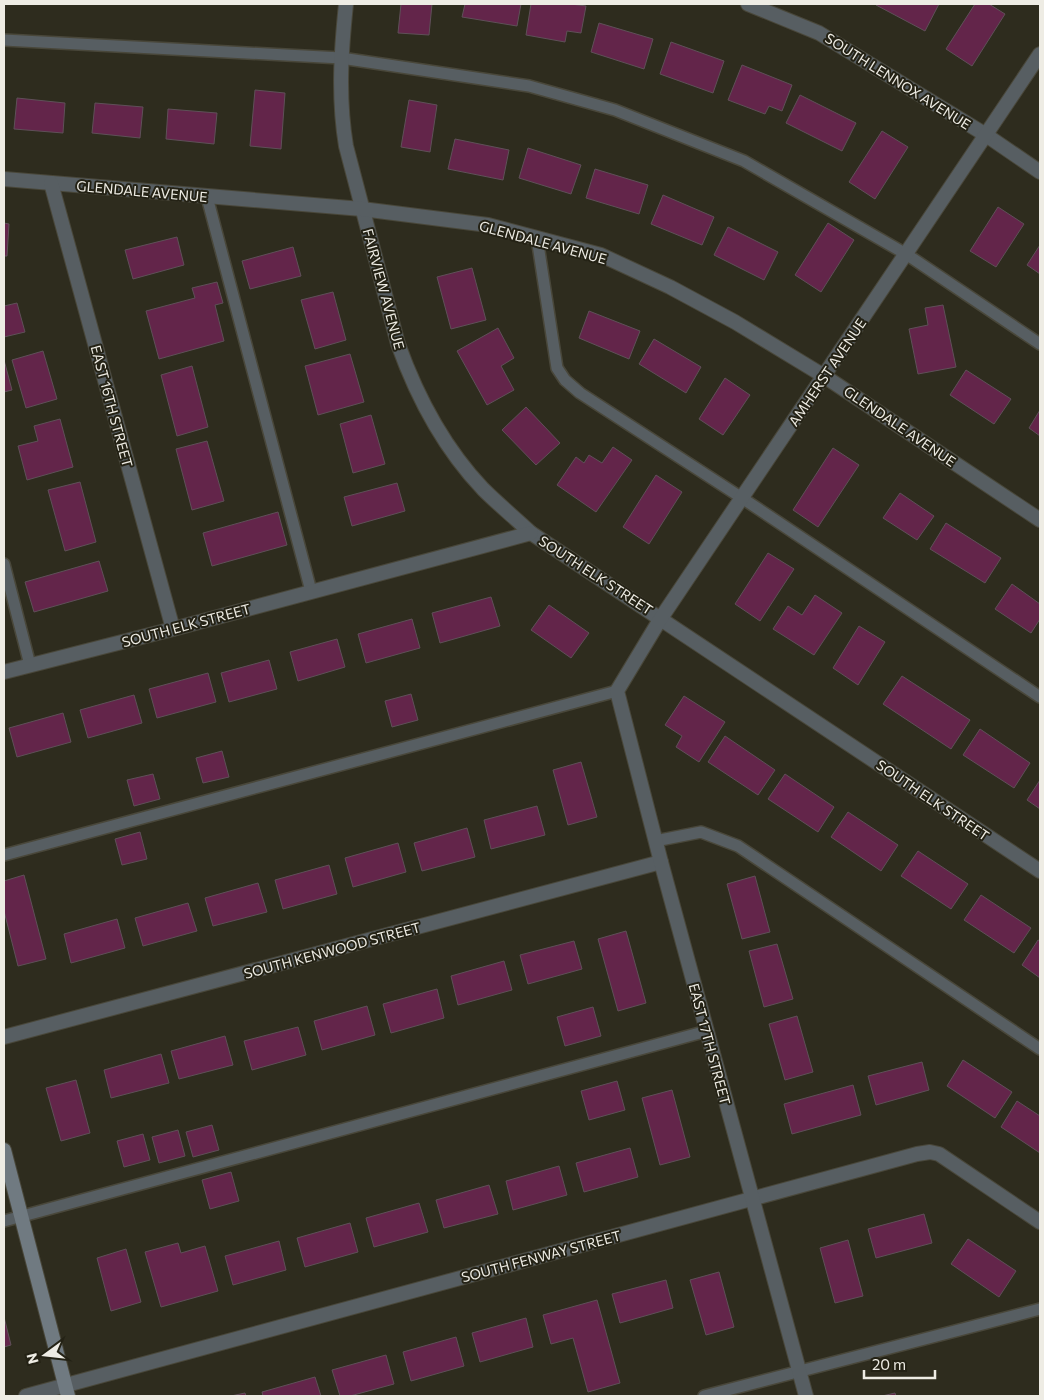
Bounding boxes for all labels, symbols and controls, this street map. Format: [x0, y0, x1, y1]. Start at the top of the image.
street label: SOUTH LENNOX AVENUE [822, 29, 974, 133]
street label: GLENDALE AVENUE [76, 177, 208, 205]
street label: GLENDALE AVENUE [477, 217, 609, 267]
street label: FAIRVIEW AVENUE [360, 227, 408, 351]
street label: AMHERST AVENUE [785, 315, 869, 429]
street label: EAST 16TH STREET [88, 343, 136, 469]
street label: GLENDALE AVENUE [841, 382, 959, 470]
street label: SOUTH ELK STREET [536, 532, 656, 618]
street label: SOUTH ELK STREET [120, 600, 252, 650]
street label: SOUTH ELK STREET [873, 756, 993, 844]
street label: SOUTH KENWOOD STREET [242, 918, 422, 982]
street label: EAST 17TH STREET [686, 981, 734, 1107]
street label: SOUTH FENWAY STREET [459, 1227, 623, 1285]
north arrow [20, 1330, 70, 1380]
scale bar [864, 1348, 935, 1380]
text: N [22, 1351, 42, 1366]
text: 20 m [872, 1355, 906, 1373]

